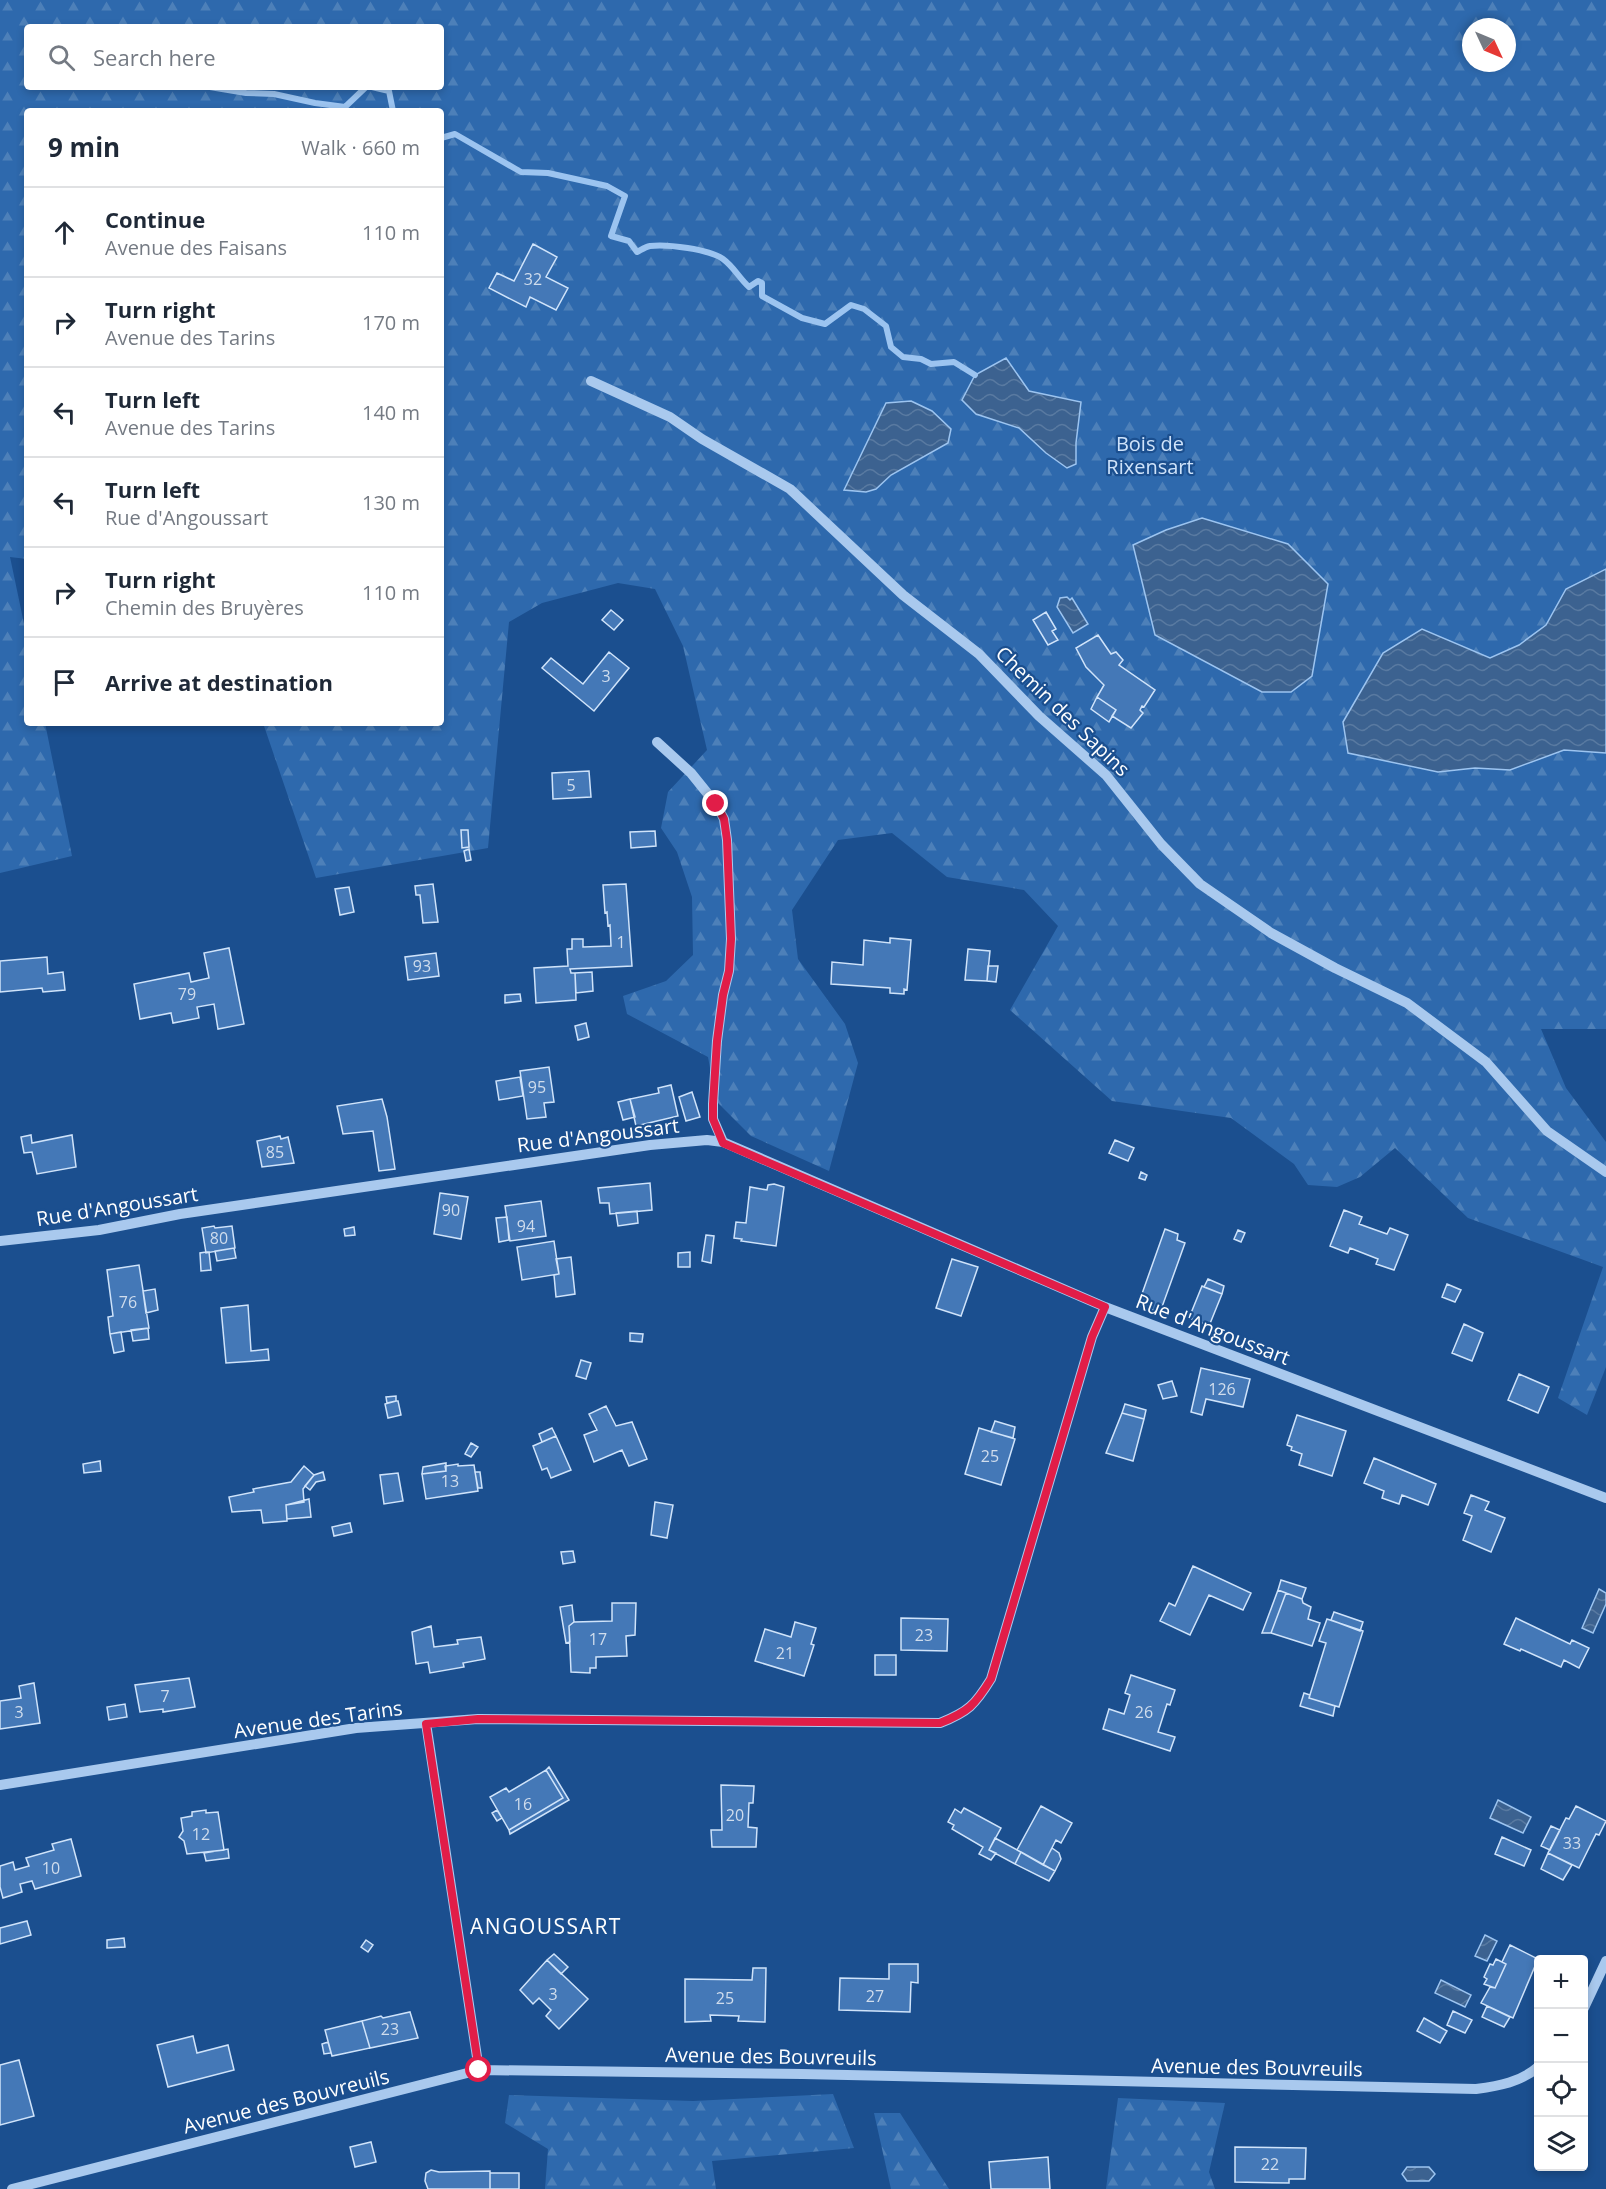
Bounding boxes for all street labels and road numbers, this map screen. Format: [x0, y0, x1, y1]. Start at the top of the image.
street label: Chemin des Sapins [990, 640, 1136, 782]
street label: Rue d'Angoussart [515, 1112, 681, 1158]
street label: Rue d'Angoussart [34, 1180, 200, 1232]
street label: Rue d'Angoussart [1132, 1287, 1294, 1371]
street label: Avenue des Tarins [232, 1694, 404, 1744]
street label: Avenue des Bouvreuils [665, 2041, 877, 2071]
street label: Avenue des Bouvreuils [1151, 2052, 1363, 2082]
street label: Avenue des Bouvreuils [180, 2062, 392, 2140]

